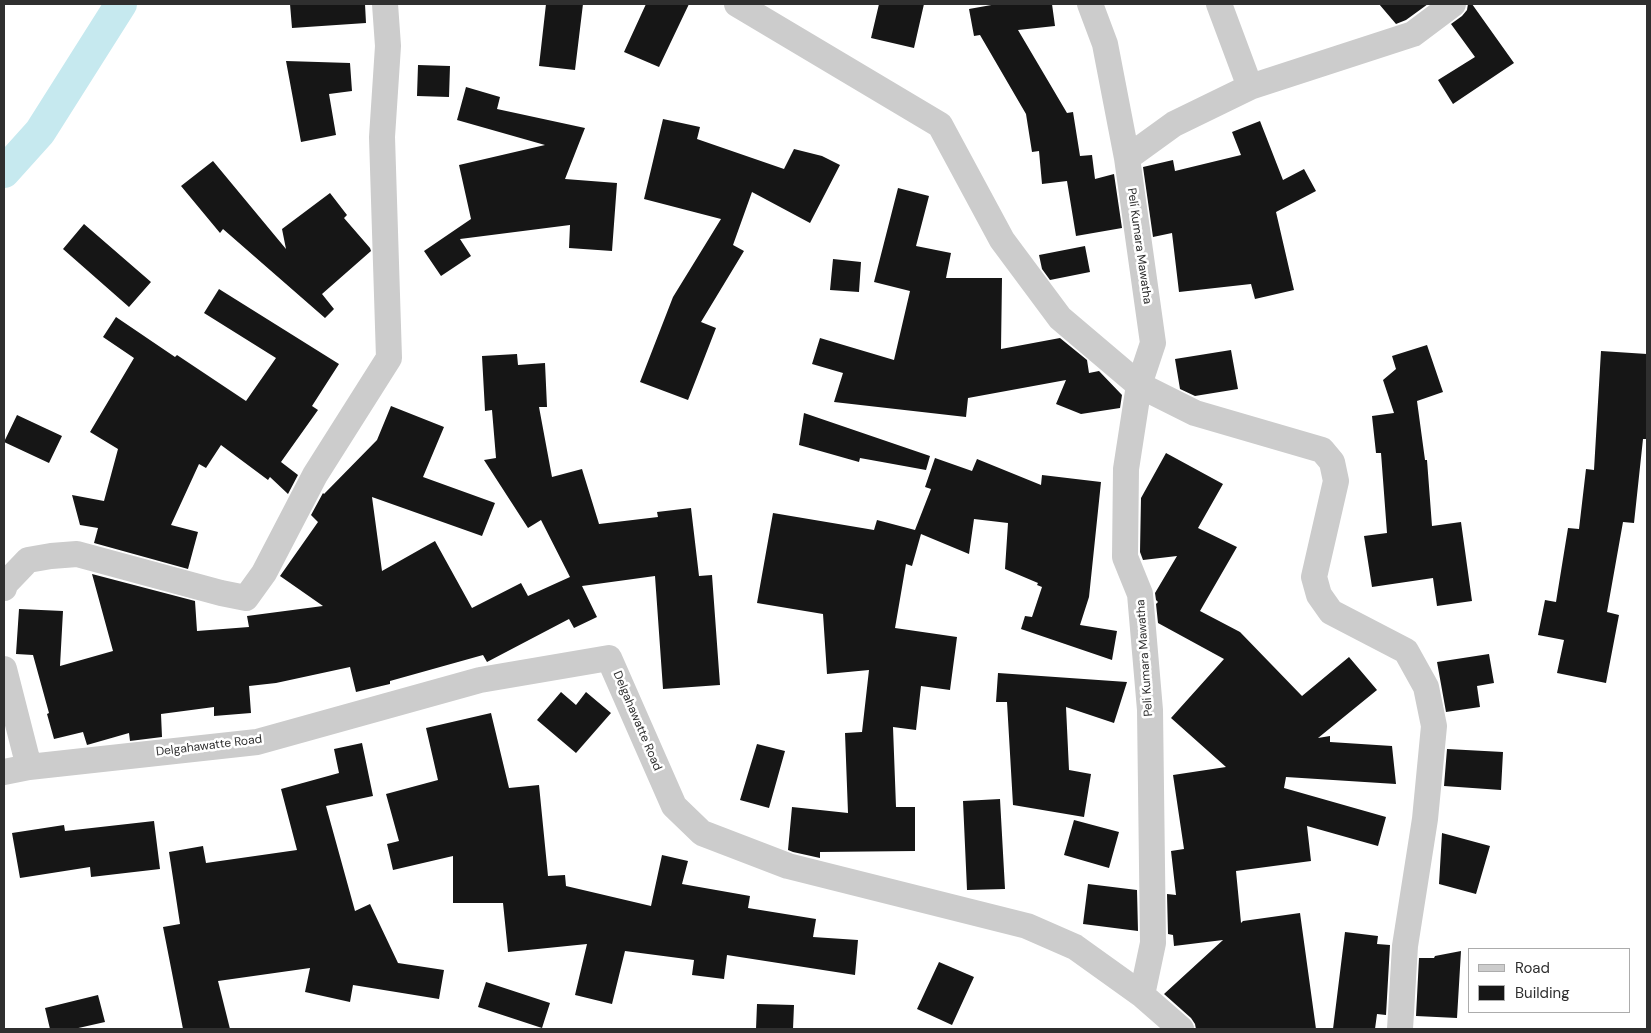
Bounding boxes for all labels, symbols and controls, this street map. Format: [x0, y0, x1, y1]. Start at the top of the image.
street label: Peli Kumara Mawatha [1124, 187, 1154, 305]
street label: Peli Kumara Mawatha [1134, 599, 1156, 717]
street label: Delgahawatte Road [610, 669, 664, 773]
street label: Delgahawatte Road [155, 732, 263, 760]
legend [1468, 948, 1631, 1013]
text: Road [1515, 958, 1550, 978]
text: Building [1515, 983, 1570, 1003]

